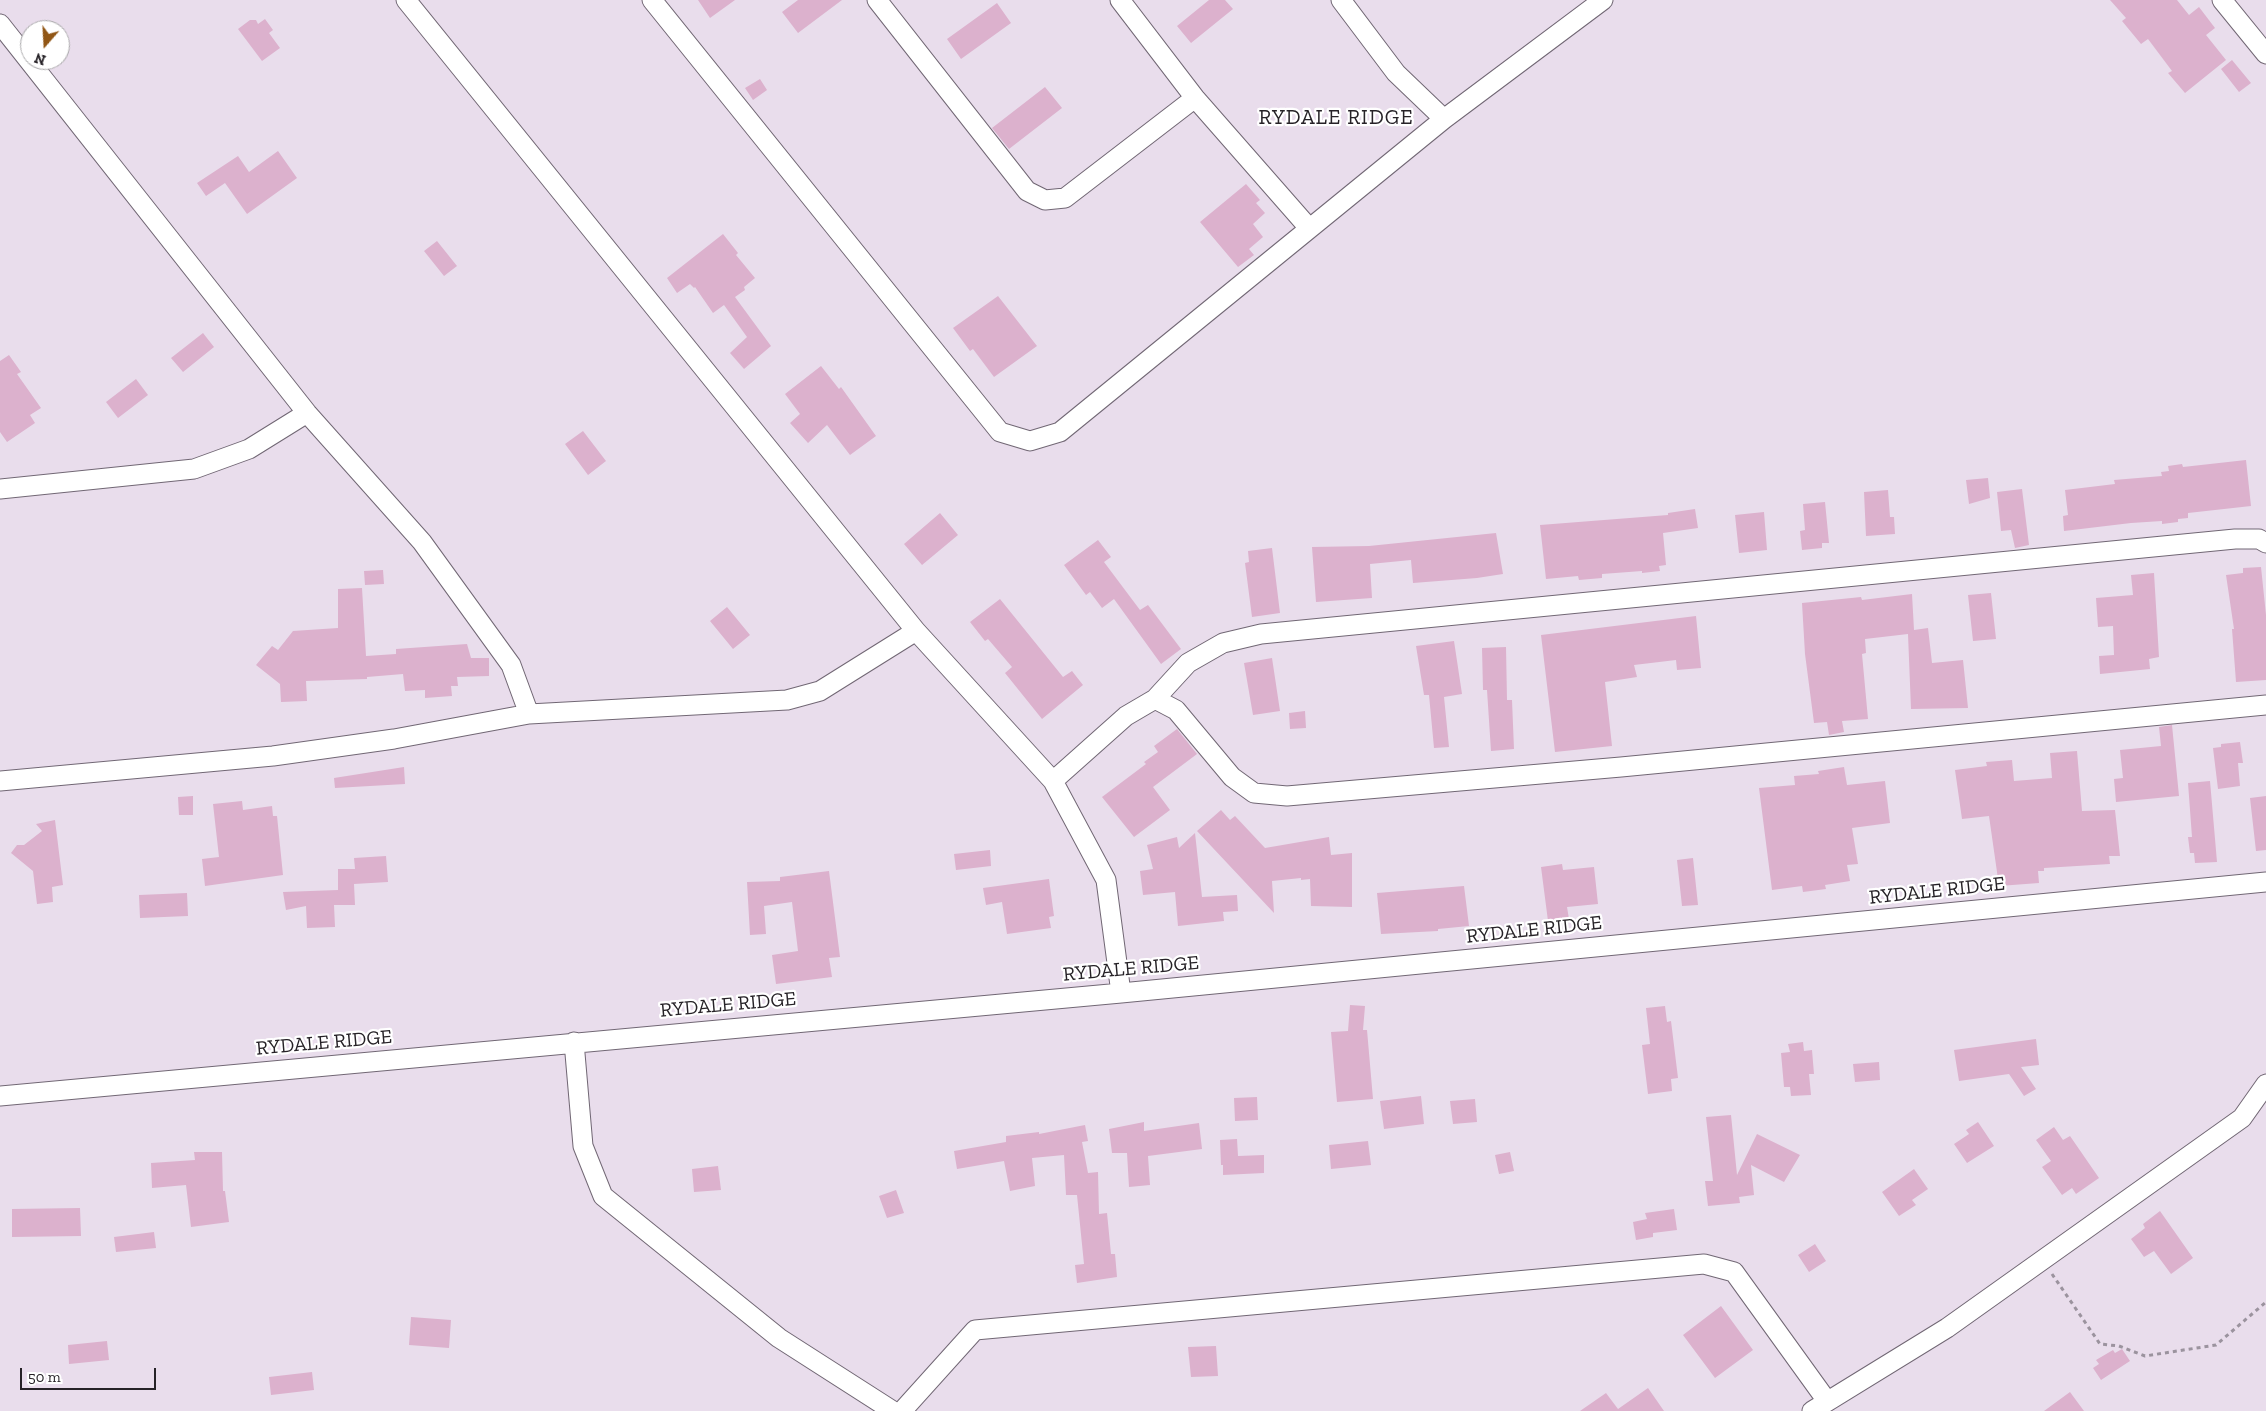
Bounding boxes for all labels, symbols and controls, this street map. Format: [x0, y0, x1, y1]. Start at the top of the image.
north arrow [20, 20, 70, 70]
text: N [32, 49, 48, 68]
district label: RYDALE RIDGE [1257, 105, 1415, 131]
street label: RYDALE RIDGE [1868, 872, 2006, 910]
street label: RYDALE RIDGE [1465, 911, 1603, 949]
street label: RYDALE RIDGE [1062, 951, 1200, 987]
street label: RYDALE RIDGE [659, 987, 797, 1023]
street label: RYDALE RIDGE [255, 1025, 393, 1061]
scale bar [22, 1358, 159, 1390]
text: 50 m [28, 1368, 61, 1386]

